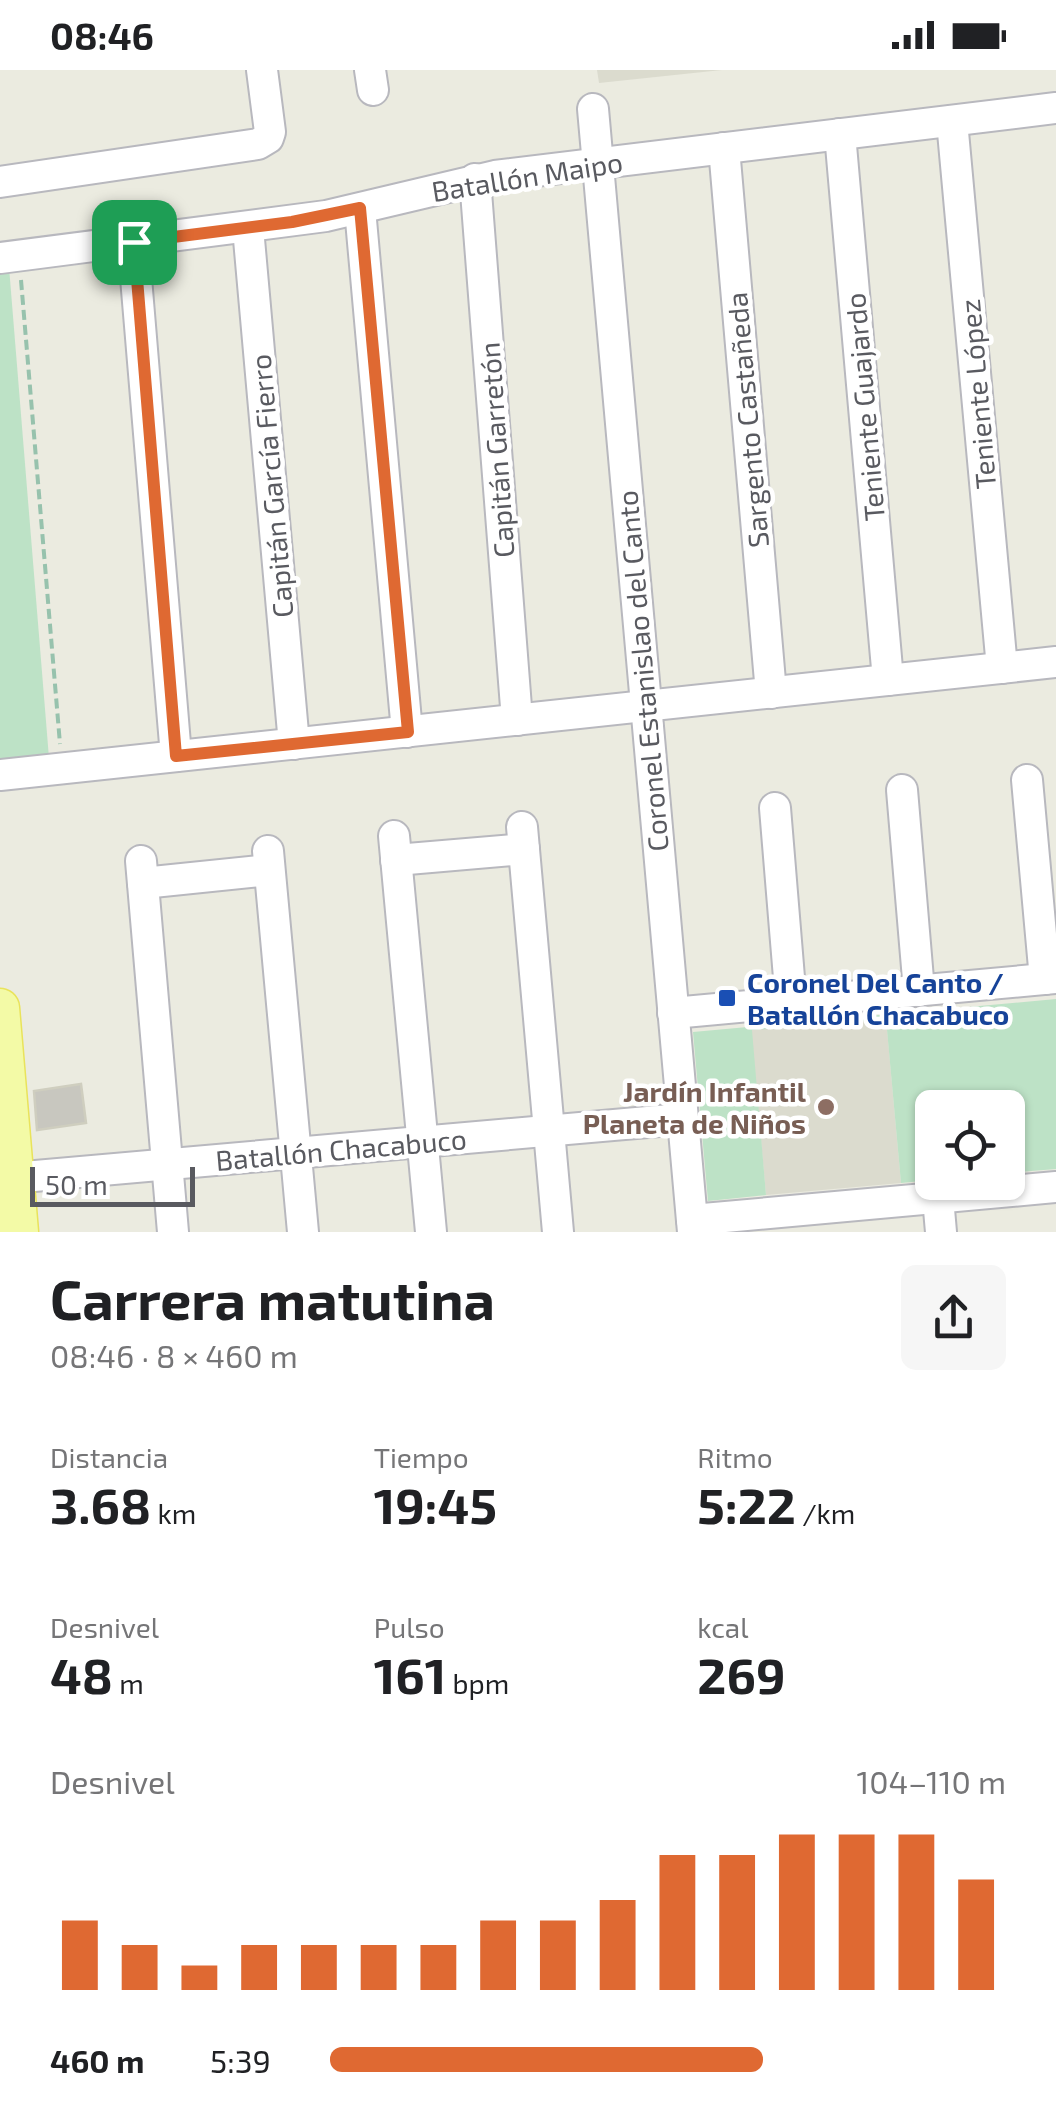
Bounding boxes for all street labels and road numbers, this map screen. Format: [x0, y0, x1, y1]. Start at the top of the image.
street label: Batallón Maipo [429, 144, 625, 208]
street label: Sargento Castañeda [719, 291, 775, 549]
street label: Teniente Guajardo [837, 292, 891, 522]
street label: Teniente López [952, 298, 1002, 490]
street label: Capitán Garretón [472, 341, 520, 559]
street label: Capitán García Fierro [243, 353, 299, 619]
street label: Coronel Estanislao del Canto [609, 489, 675, 853]
street label: Batallón Chacabuco [214, 1121, 468, 1177]

